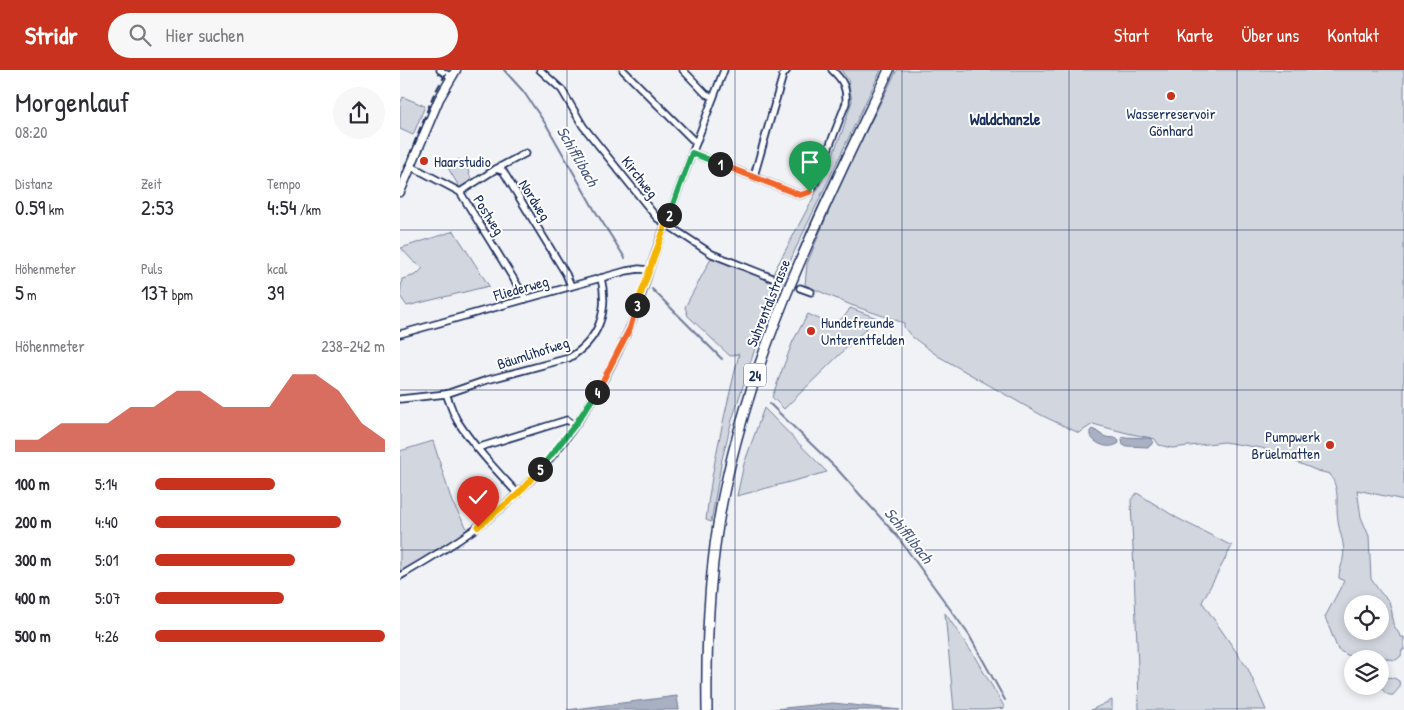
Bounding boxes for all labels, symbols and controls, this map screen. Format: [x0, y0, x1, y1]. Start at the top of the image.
search box [108, 13, 458, 58]
text: Stridr [25, 19, 78, 51]
icon: search [126, 21, 154, 49]
text: Hier suchen [166, 22, 244, 48]
text: Start [1114, 23, 1149, 48]
text: Karte [1177, 23, 1213, 48]
text: Über uns [1241, 23, 1299, 48]
text: Kontakt [1327, 23, 1379, 48]
text: Morgenlauf [15, 83, 130, 121]
button: share [333, 87, 385, 139]
marker: Wasserreservoir Gönhard [1165, 90, 1177, 102]
place label: Wasserreservoir Gönhard [1127, 103, 1216, 141]
district label: Waldchanzle [970, 108, 1041, 130]
text: 08:20 [15, 121, 47, 143]
water label: Schifflibach [552, 122, 605, 191]
pin [789, 141, 831, 192]
icon: arrive [796, 148, 824, 176]
place label: Haarstudio [434, 151, 491, 172]
street label: Kirchweg [617, 151, 663, 203]
pin: 1 [708, 152, 732, 176]
marker: Haarstudio [418, 155, 430, 167]
text: 1 [718, 155, 723, 174]
text: Distanz [15, 174, 53, 193]
text: Zeit [141, 174, 162, 193]
text: Tempo [267, 174, 300, 193]
street label: Nordweg [514, 175, 556, 225]
street label: Postweg [468, 191, 510, 239]
text: 0.59 [15, 193, 46, 222]
text: 2:53 [141, 193, 174, 222]
text: 4:54 [267, 193, 297, 222]
text: km [46, 200, 64, 219]
text: /km [297, 200, 321, 219]
pin: 2 [656, 202, 682, 228]
text: 2 [666, 206, 673, 225]
street label: Suhrentalstrasse [741, 256, 795, 350]
text: Höhenmeter [15, 259, 76, 278]
text: Puls [141, 259, 162, 278]
text: kcal [267, 259, 287, 278]
street label: Fliederweg [490, 270, 551, 306]
text: 5 [15, 278, 24, 307]
text: 137 [141, 278, 168, 307]
text: 39 [267, 278, 284, 307]
text: m [24, 285, 37, 304]
text: bpm [168, 285, 193, 304]
pin: 3 [624, 292, 650, 318]
text: 3 [634, 296, 641, 315]
place label: Hundefreunde Unterentfelden [821, 312, 905, 350]
marker: Hundefreunde Unterentfelden [805, 325, 817, 337]
street label: Bäumlihofweg [494, 331, 572, 374]
text: Höhenmeter [15, 335, 85, 357]
text: 238–242 m [321, 335, 385, 357]
road number: 24 [744, 364, 766, 386]
pin: 4 [584, 380, 610, 404]
text: 4 [595, 383, 600, 402]
place label: Pumpwerk Brüelmatten [1252, 426, 1320, 464]
marker: Pumpwerk Brüelmatten [1324, 439, 1336, 451]
pin: 5 [528, 456, 552, 482]
text: 5 [538, 460, 543, 479]
text: 100 m [15, 473, 50, 495]
text: 5:14 [95, 473, 117, 495]
pin [457, 476, 499, 527]
icon: check [464, 483, 492, 511]
water label: Schifflibach [880, 502, 939, 569]
text: 200 m [15, 511, 51, 533]
text: 4:40 [95, 511, 118, 533]
text: 300 m [15, 549, 51, 571]
text: 5:01 [95, 549, 118, 571]
text: 400 m [15, 587, 50, 609]
text: 5:07 [95, 587, 121, 609]
map controls [1344, 595, 1389, 695]
button: locate [1344, 595, 1389, 640]
text: 500 m [15, 625, 51, 647]
text: 4:26 [95, 625, 119, 647]
button: layers [1344, 650, 1389, 695]

